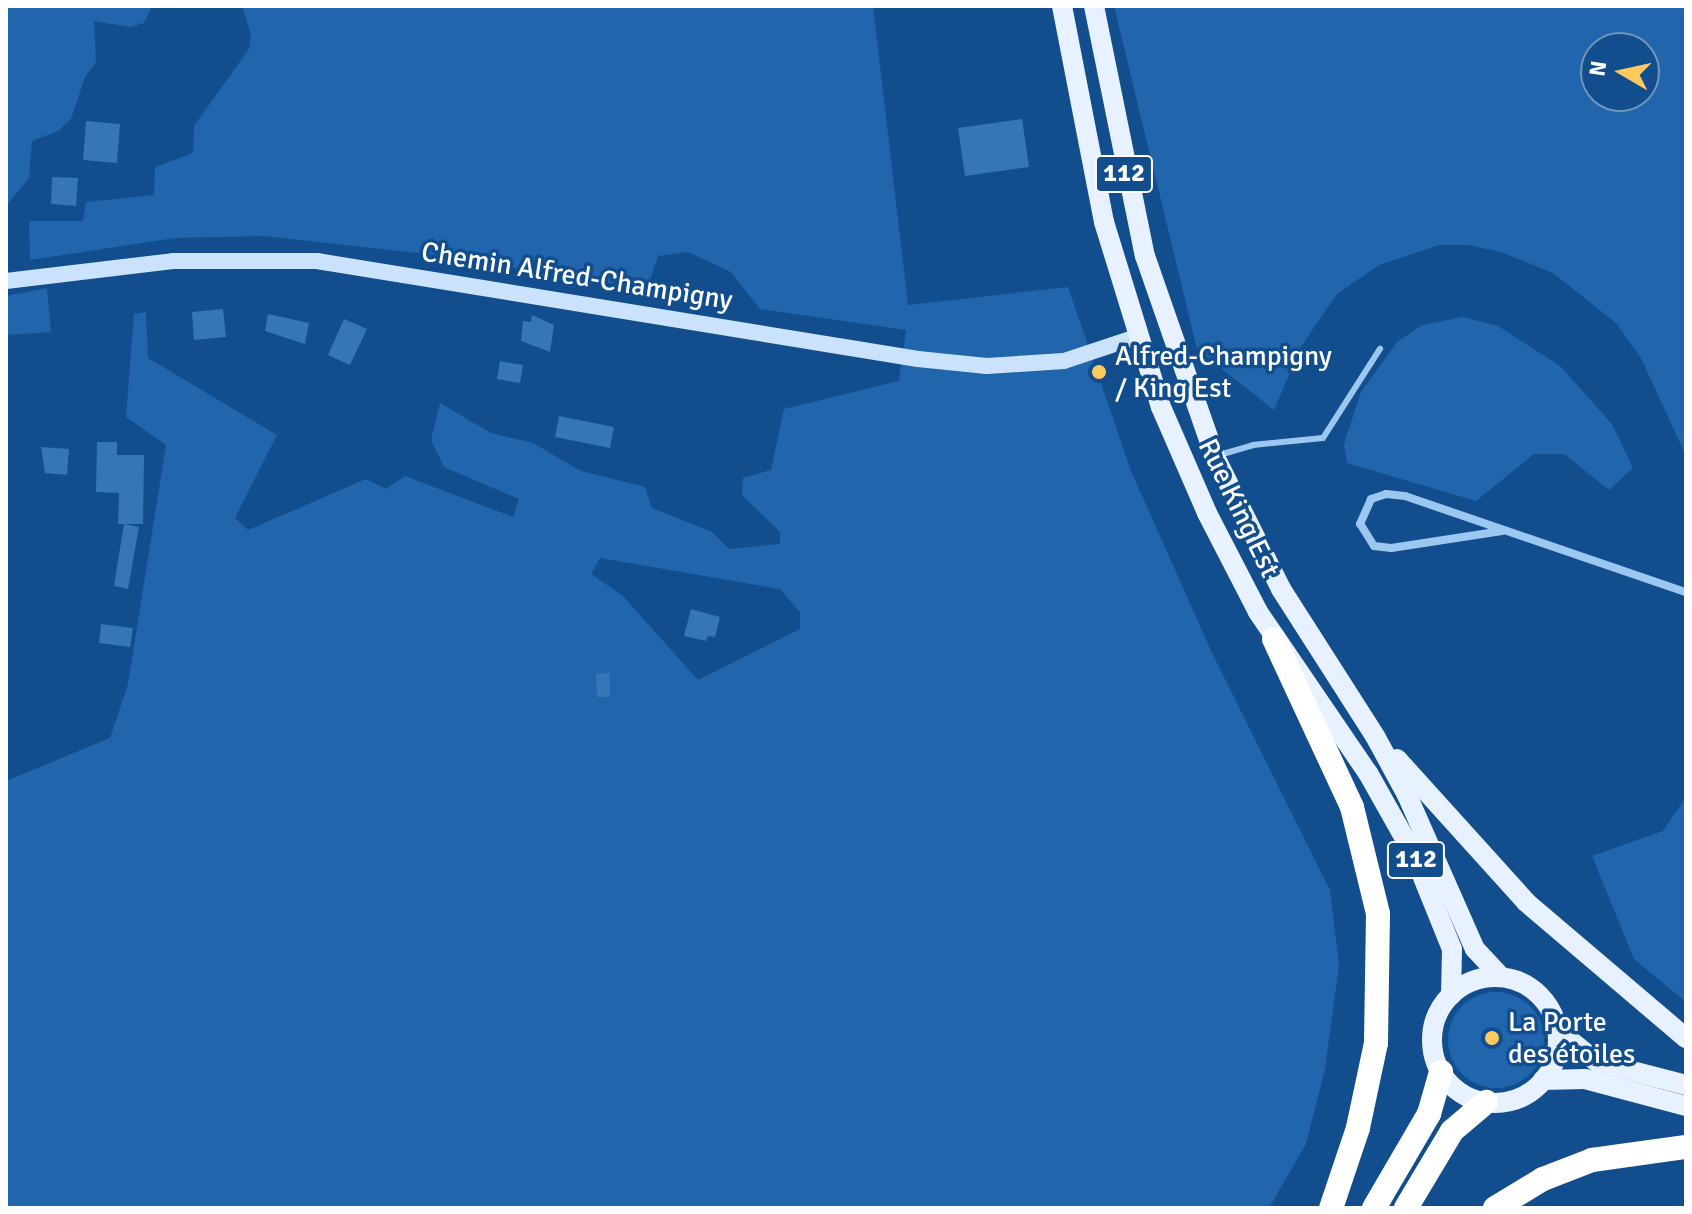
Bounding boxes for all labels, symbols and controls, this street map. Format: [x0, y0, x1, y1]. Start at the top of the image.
north arrow [1580, 32, 1660, 112]
text: N [1583, 59, 1612, 78]
road number: 112 [1094, 152, 1154, 196]
street label: Chemin Alfred-Champigny [419, 235, 735, 317]
place label: Alfred-Champigny / King Est [1115, 339, 1332, 405]
marker: Alfred-Champigny / King Est [1090, 363, 1108, 381]
street label: Rue King Est [1191, 433, 1287, 583]
road number: 112 [1386, 838, 1446, 882]
place label: La Porte des étoiles [1508, 1005, 1635, 1071]
marker: La Porte des étoiles [1483, 1029, 1501, 1047]

